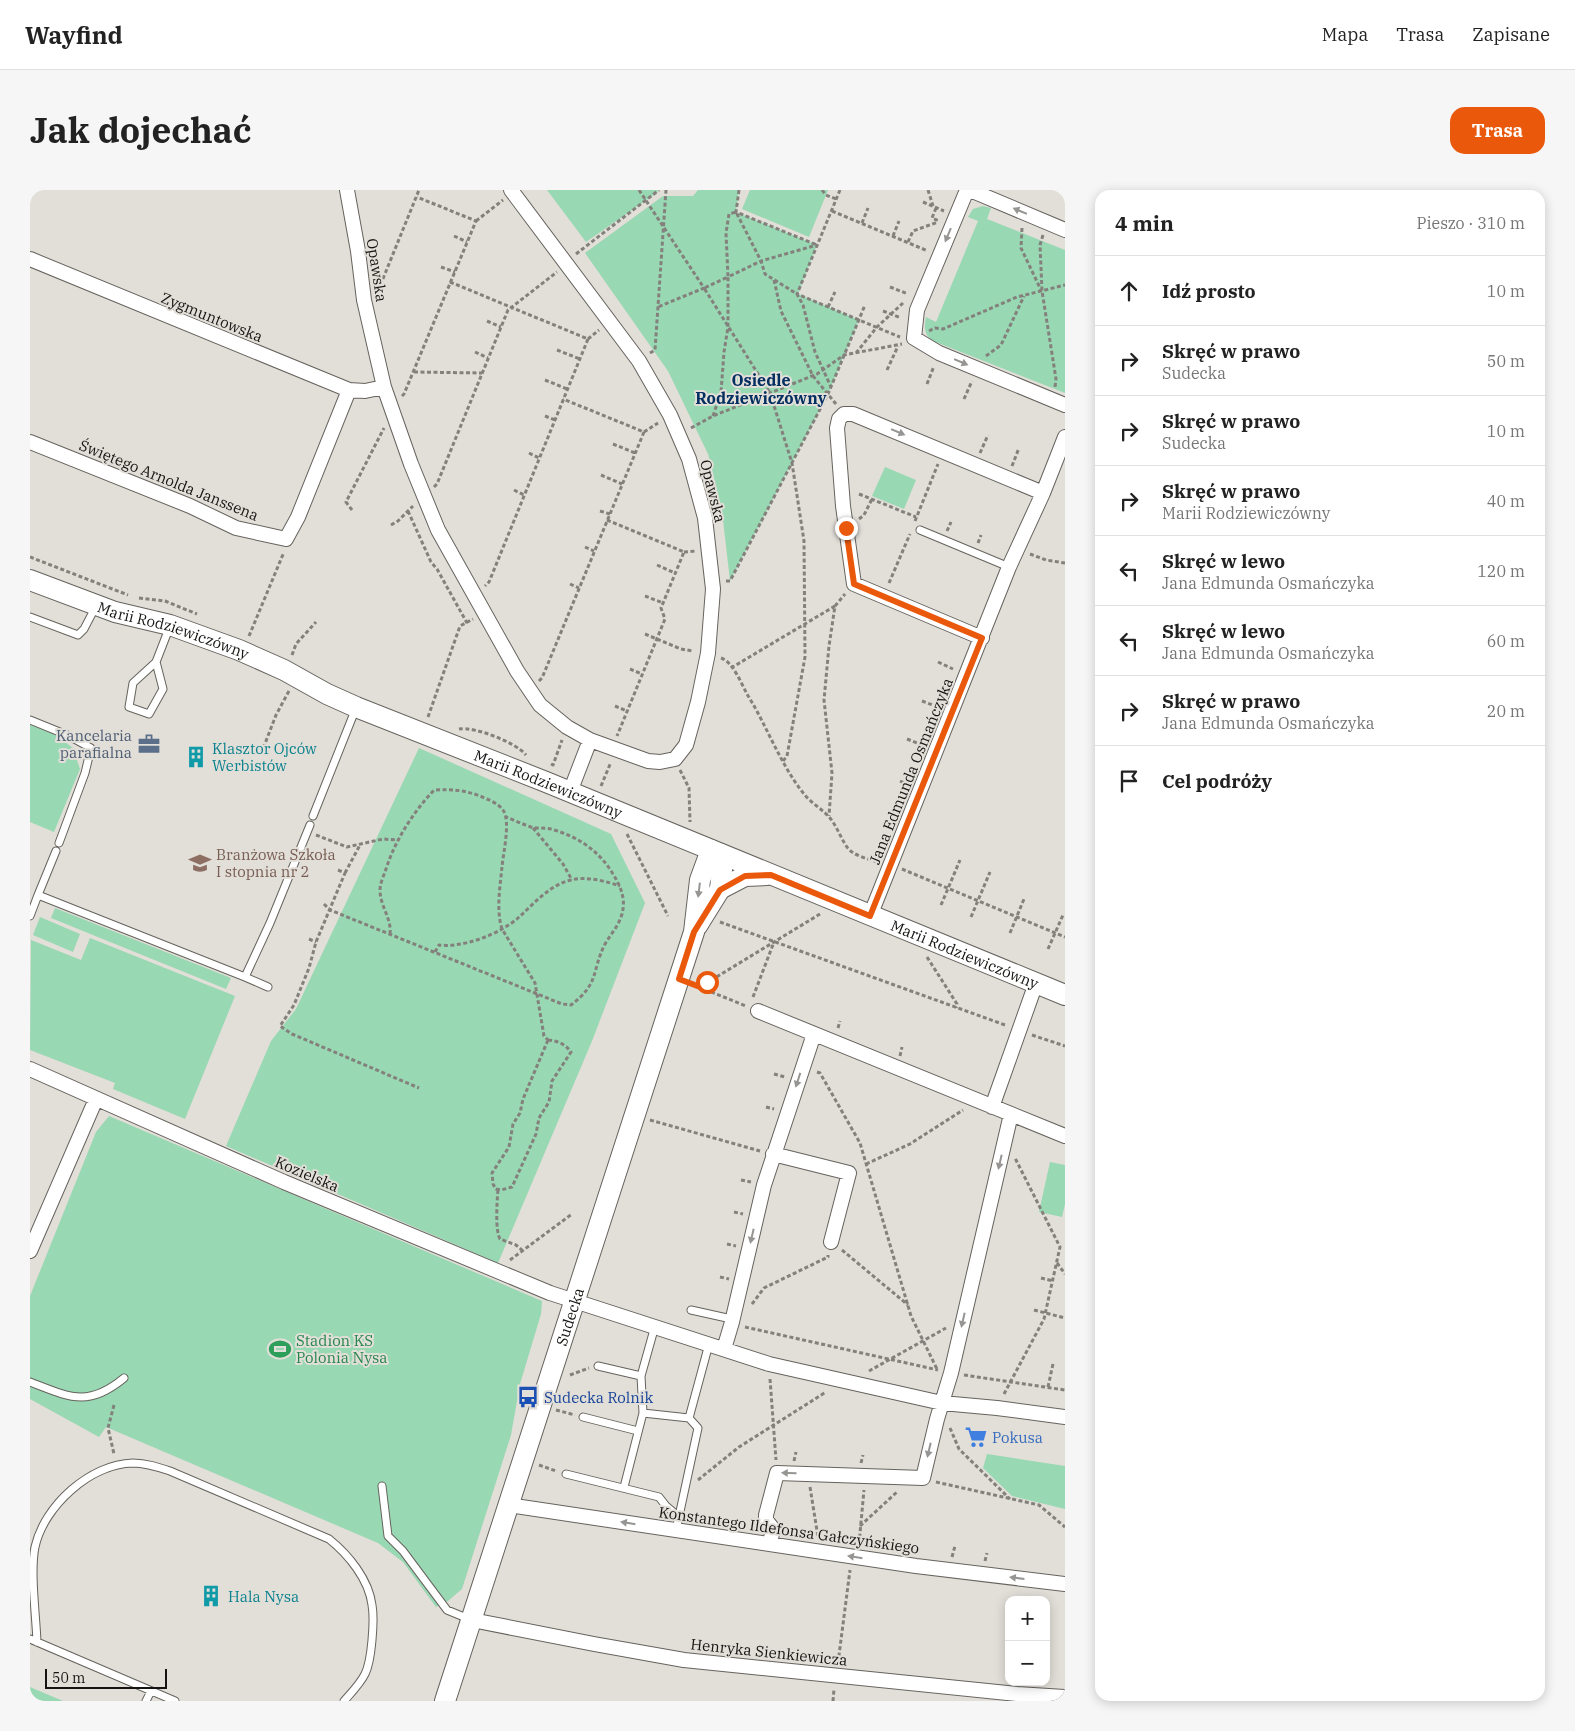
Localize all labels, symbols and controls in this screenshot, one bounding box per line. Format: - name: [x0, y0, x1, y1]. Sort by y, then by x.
- text: Wayfind: [25, 19, 123, 51]
- text: Mapa: [1322, 23, 1368, 46]
- text: Trasa: [1396, 23, 1444, 46]
- text: Zapisane: [1472, 23, 1550, 46]
- text: Jak dojechać: [30, 107, 251, 153]
- button: Trasa: [1450, 107, 1545, 154]
- one-way arrow: [1013, 207, 1027, 215]
- text: 4 min: [1115, 209, 1174, 237]
- text: Pieszo · 310 m: [1417, 213, 1525, 233]
- one-way arrow: [944, 228, 952, 242]
- street label: Opawska: [363, 237, 391, 303]
- icon: ahead: [1115, 277, 1143, 305]
- text: Idź prosto: [1162, 279, 1256, 303]
- text: 10 m: [1487, 281, 1525, 301]
- street label: Zygmuntowska: [158, 288, 266, 346]
- text: Skręć w prawo: [1162, 339, 1300, 363]
- icon: right: [1115, 347, 1143, 375]
- text: 50 m: [1487, 351, 1525, 371]
- one-way arrow: [954, 358, 968, 366]
- text: Sudecka: [1162, 363, 1226, 383]
- district label: Osiedle Rodziewiczówny: [695, 370, 828, 408]
- text: Skręć w prawo: [1162, 409, 1300, 433]
- icon: right: [1115, 417, 1143, 445]
- text: 10 m: [1487, 421, 1525, 441]
- one-way arrow: [891, 429, 905, 437]
- text: Sudecka: [1162, 433, 1226, 453]
- street label: Świętego Arnolda Janssena: [77, 435, 261, 525]
- street label: Opawska: [696, 458, 730, 524]
- text: Skręć w prawo: [1162, 479, 1300, 503]
- icon: right: [1115, 487, 1143, 515]
- text: 40 m: [1487, 491, 1525, 511]
- text: Marii Rodziewiczówny: [1162, 503, 1330, 523]
- route end: [835, 517, 858, 540]
- text: Skręć w lewo: [1162, 549, 1285, 573]
- icon: left: [1115, 557, 1143, 585]
- text: 120 m: [1477, 561, 1525, 581]
- text: Jana Edmunda Osmańczyka: [1162, 573, 1375, 593]
- street label: Marii Rodziewiczówny: [95, 597, 252, 663]
- text: Skręć w lewo: [1162, 619, 1285, 643]
- icon: left: [1115, 627, 1143, 655]
- text: 60 m: [1487, 631, 1525, 651]
- text: Jana Edmunda Osmańczyka: [1162, 643, 1375, 663]
- street label: Jana Edmunda Osmańczyka: [865, 675, 957, 867]
- text: Skręć w prawo: [1162, 689, 1300, 713]
- icon: right: [1115, 697, 1143, 725]
- text: 20 m: [1487, 701, 1525, 721]
- text: Jana Edmunda Osmańczyka: [1162, 713, 1375, 733]
- place label: Kancelaria parafialna: [56, 726, 132, 762]
- office icon: Kancelaria parafialna: [136, 731, 162, 757]
- place label: Klasztor Ojców Werbistów: [212, 739, 317, 775]
- building icon: Klasztor Ojców Werbistów: [183, 744, 209, 770]
- street label: Marii Rodziewiczówny: [472, 745, 625, 822]
- icon: arrive: [1115, 767, 1143, 795]
- text: Cel podróży: [1162, 769, 1272, 793]
- place label: Branżowa Szkoła I stopnia nr 2: [216, 845, 336, 881]
- school or university icon: Branżowa Szkoła I stopnia nr 2: [187, 850, 213, 876]
- one-way arrow: [695, 882, 703, 898]
- street label: Marii Rodziewiczówny: [888, 915, 1042, 993]
- route start: [696, 971, 719, 994]
- one-way arrow: [793, 1073, 801, 1088]
- street label: Kozielska: [272, 1152, 342, 1196]
- one-way arrow: [996, 1154, 1004, 1169]
- one-way arrow: [748, 1229, 756, 1244]
- street label: Sudecka: [551, 1285, 588, 1348]
- one-way arrow: [959, 1313, 967, 1328]
- place label: Stadion KS Polonia Nysa: [296, 1331, 388, 1367]
- sports icon: Stadion KS Polonia Nysa: [267, 1336, 293, 1362]
- bus stop icon: Sudecka Rolnik: [515, 1384, 541, 1410]
- place label: Sudecka Rolnik: [544, 1388, 654, 1407]
- supermarket icon: Pokusa: [963, 1424, 989, 1450]
- place label: Pokusa: [992, 1428, 1043, 1447]
- one-way arrow: [925, 1443, 933, 1458]
- one-way arrow: [780, 1469, 796, 1477]
- street label: Konstantego Ildefonsa Gałczyńskiego: [657, 1502, 921, 1558]
- one-way arrow: [620, 1519, 636, 1527]
- one-way arrow: [847, 1553, 863, 1561]
- one-way arrow: [1008, 1574, 1024, 1582]
- building icon: Hala Nysa: [198, 1583, 224, 1609]
- place label: Hala Nysa: [228, 1587, 299, 1606]
- map controls: [1005, 1596, 1050, 1686]
- button: +: [1005, 1596, 1050, 1641]
- street label: Henryka Sienkiewicza: [690, 1634, 848, 1670]
- button: −: [1005, 1641, 1050, 1686]
- scale bar: [45, 1666, 168, 1689]
- text: 50 m: [52, 1669, 85, 1687]

